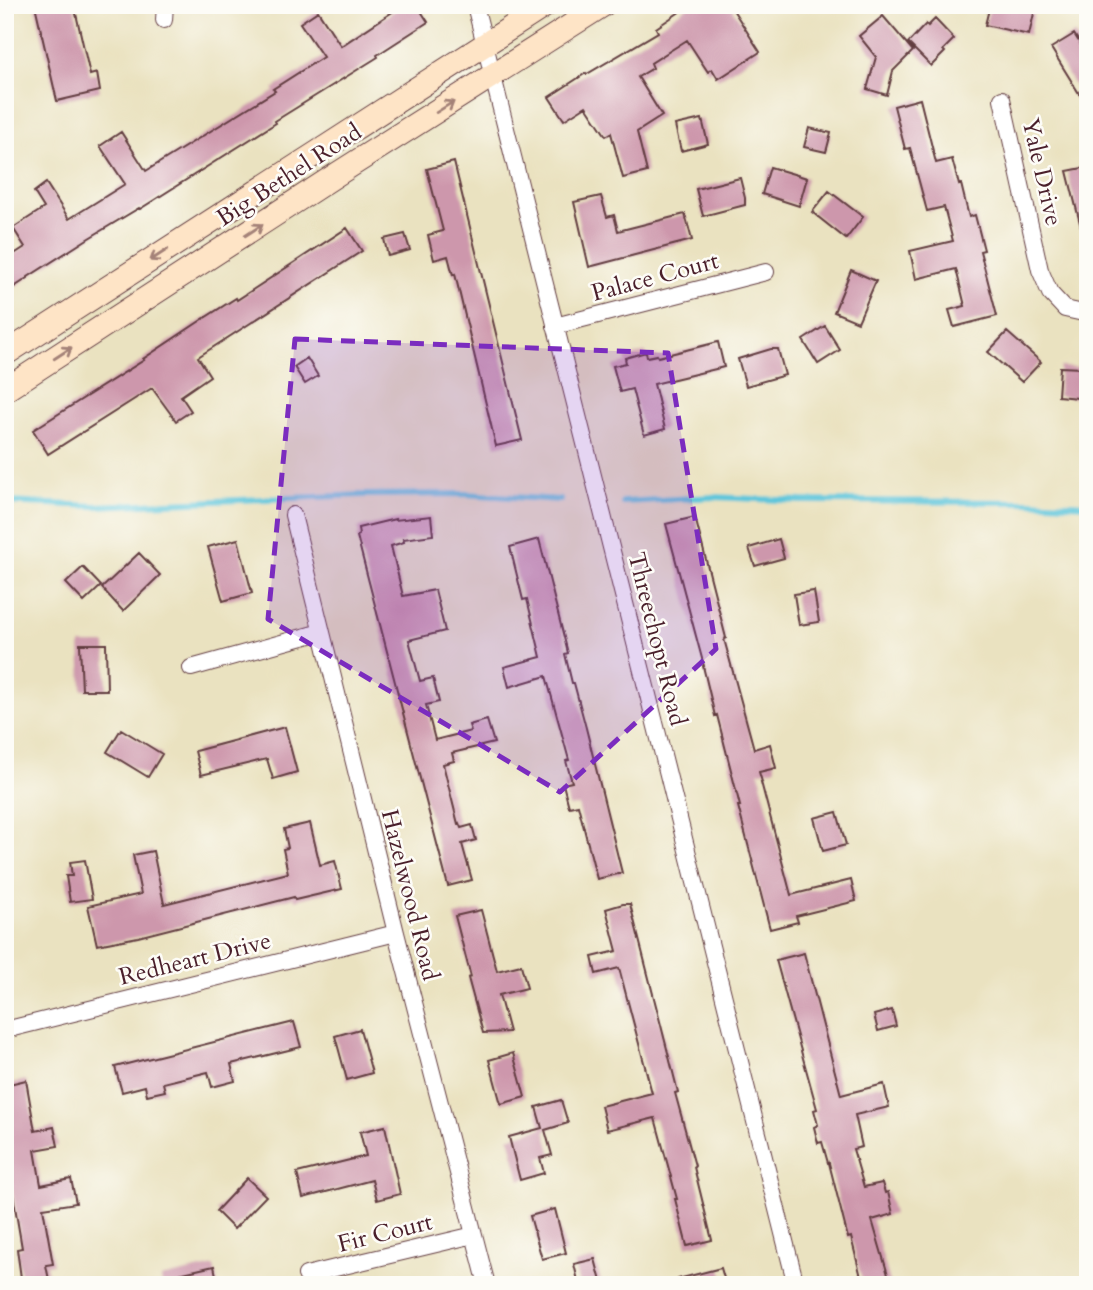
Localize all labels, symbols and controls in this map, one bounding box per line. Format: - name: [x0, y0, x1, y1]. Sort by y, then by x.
- one-way arrow: [435, 99, 454, 114]
- street label: Yale Drive: [1014, 115, 1070, 229]
- street label: Big Bethel Road: [210, 116, 368, 234]
- one-way arrow: [243, 222, 263, 236]
- street label: Palace Court: [588, 244, 723, 310]
- one-way arrow: [150, 248, 170, 262]
- one-way arrow: [52, 346, 72, 360]
- street label: Threechopt Road: [619, 549, 695, 730]
- street label: Hazelwood Road: [373, 806, 447, 984]
- street label: Redheart Drive: [116, 924, 274, 994]
- street label: Fir Court: [334, 1205, 436, 1261]

